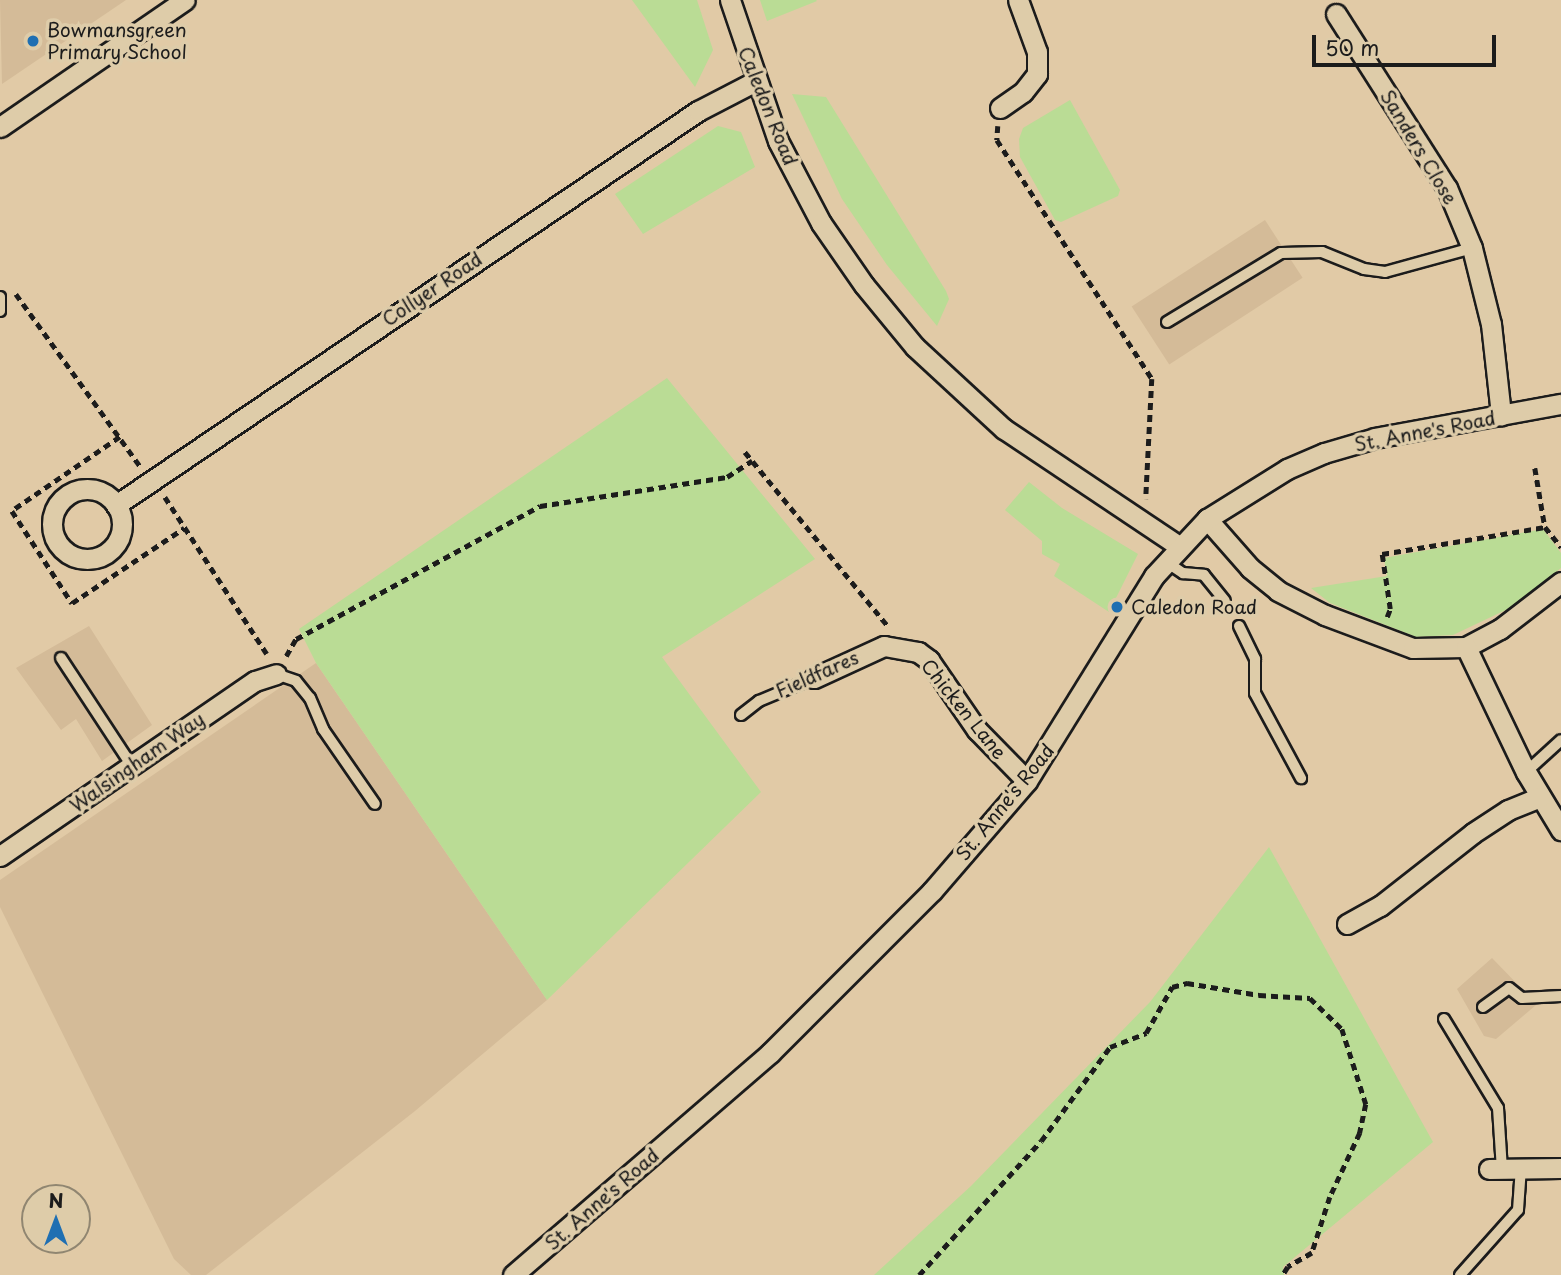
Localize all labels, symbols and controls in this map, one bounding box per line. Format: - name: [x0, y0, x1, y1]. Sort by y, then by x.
- place label: Bowmansgreen Primary School: [47, 19, 187, 63]
- scale bar: [1316, 21, 1500, 65]
- text: 50 m: [1325, 31, 1379, 63]
- marker: Bowmansgreen Primary School: [25, 33, 41, 49]
- street label: Caledon Road: [734, 43, 802, 169]
- street label: Sanders Close: [1376, 86, 1462, 208]
- street label: Collyer Road: [377, 247, 487, 331]
- street label: St. Anne's Road: [1353, 406, 1497, 456]
- place label: Caledon Road: [1131, 596, 1257, 618]
- marker: Caledon Road: [1109, 599, 1125, 615]
- street label: Fieldfares: [772, 646, 862, 702]
- street label: Chicken Lane: [916, 654, 1012, 764]
- street label: Walsingham Way: [65, 707, 209, 817]
- street label: St. Anne's Road: [951, 739, 1059, 865]
- street label: St. Anne's Road: [541, 1144, 663, 1254]
- north arrow: [21, 1184, 91, 1254]
- text: N: [48, 1186, 64, 1214]

